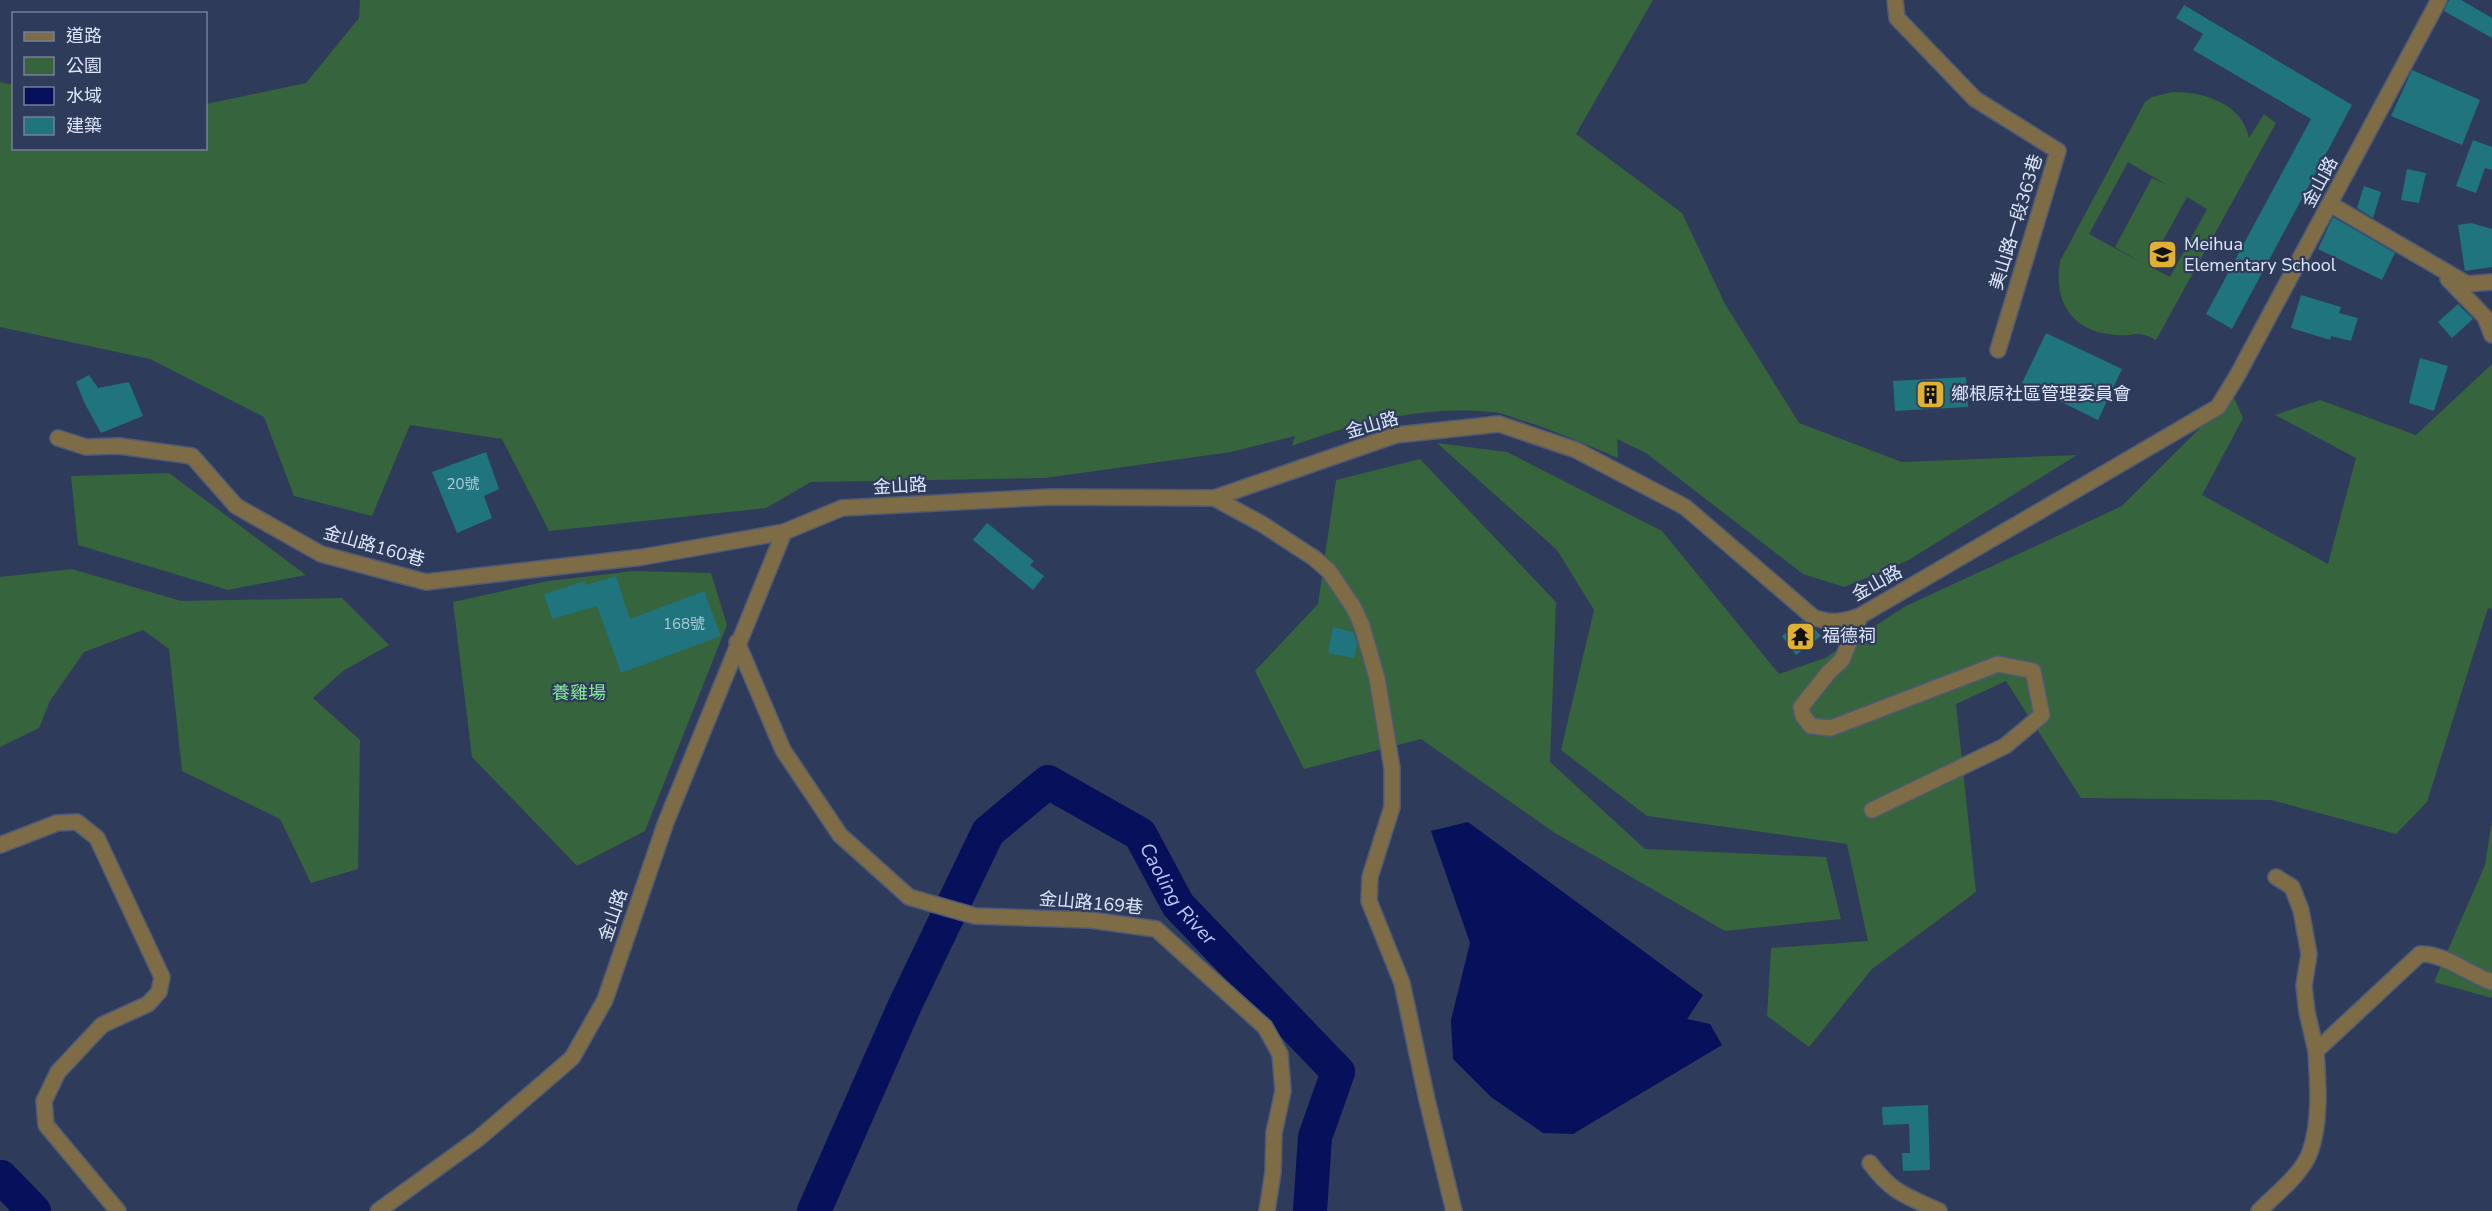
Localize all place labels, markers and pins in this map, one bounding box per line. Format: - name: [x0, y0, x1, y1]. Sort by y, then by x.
- place label: Meihua Elementary School: [2184, 232, 2337, 277]
- school or university icon: Meihua Elementary School: [2147, 238, 2179, 270]
- building icon: 鄉根原社區管理委員會: [1914, 378, 1946, 410]
- place label: 鄉根原社區管理委員會: [1951, 382, 2131, 406]
- temple icon: 福德祠: [1785, 620, 1817, 652]
- place label: 福德祠: [1822, 624, 1876, 648]

